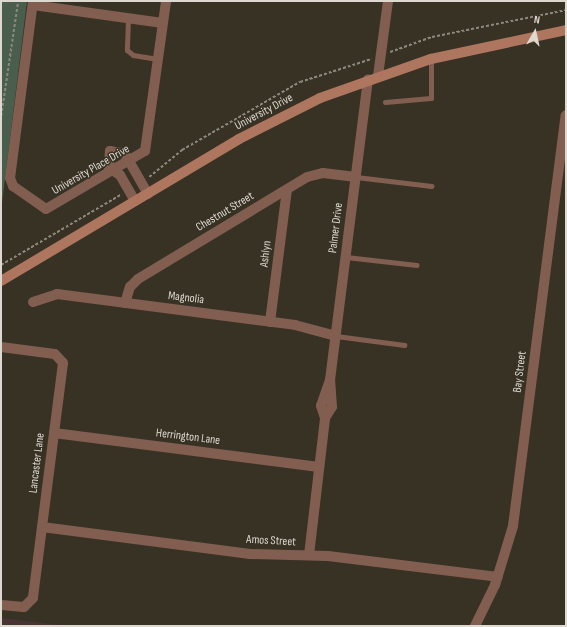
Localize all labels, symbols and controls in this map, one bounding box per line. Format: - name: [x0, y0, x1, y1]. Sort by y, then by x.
- north arrow: [515, 12, 555, 52]
- text: N: [533, 13, 541, 27]
- street label: University Drive: [233, 91, 295, 133]
- street label: University Place Drive: [50, 142, 132, 198]
- street label: Chestnut Street: [194, 189, 256, 235]
- street label: Palmer Drive: [326, 202, 346, 254]
- street label: Ashlyn: [257, 240, 275, 268]
- street label: Magnolia: [167, 289, 205, 307]
- street label: Bay Street: [510, 350, 530, 394]
- street label: Herrington Lane: [155, 426, 221, 448]
- street label: Lancaster Lane: [26, 432, 48, 494]
- street label: Amos Street: [246, 533, 296, 549]

